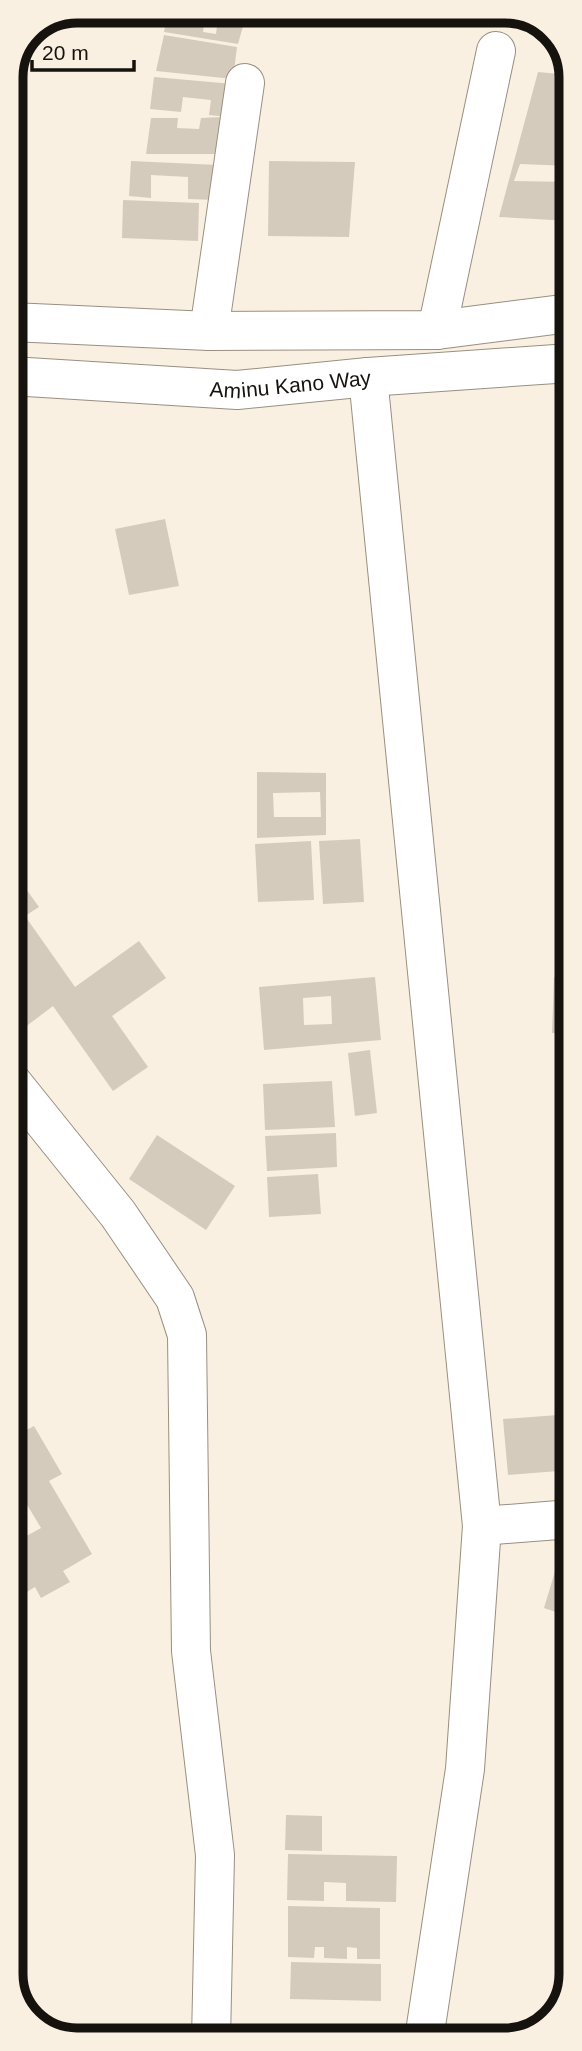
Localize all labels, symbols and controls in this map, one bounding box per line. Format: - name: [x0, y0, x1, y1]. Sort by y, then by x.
- scale bar: [32, 28, 133, 72]
- text: 20 m: [42, 41, 89, 64]
- street label: Aminu Kano Way: [209, 365, 372, 402]

